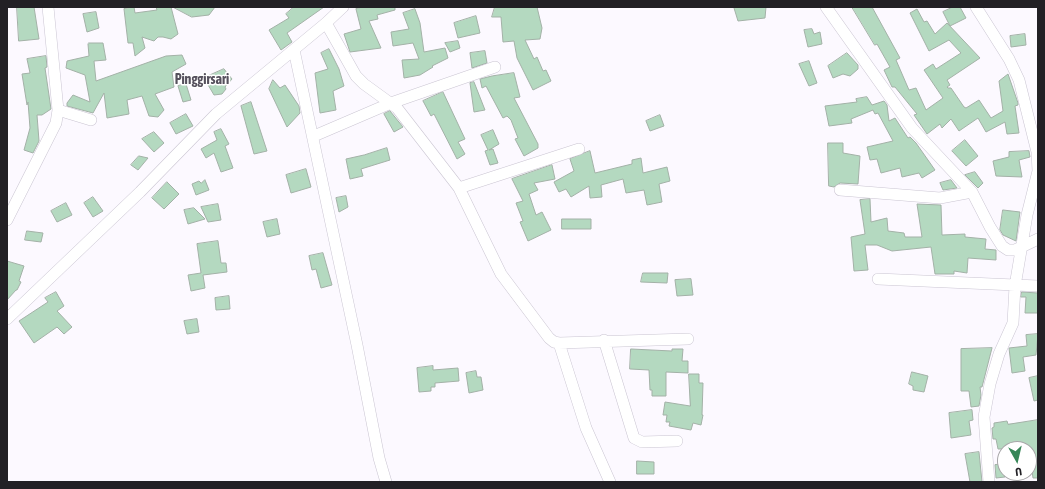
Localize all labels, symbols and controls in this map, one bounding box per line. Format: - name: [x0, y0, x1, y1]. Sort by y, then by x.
- district label: Pinggirsari: [175, 72, 229, 88]
- north arrow: [997, 441, 1037, 481]
- text: U: [1014, 465, 1023, 478]

